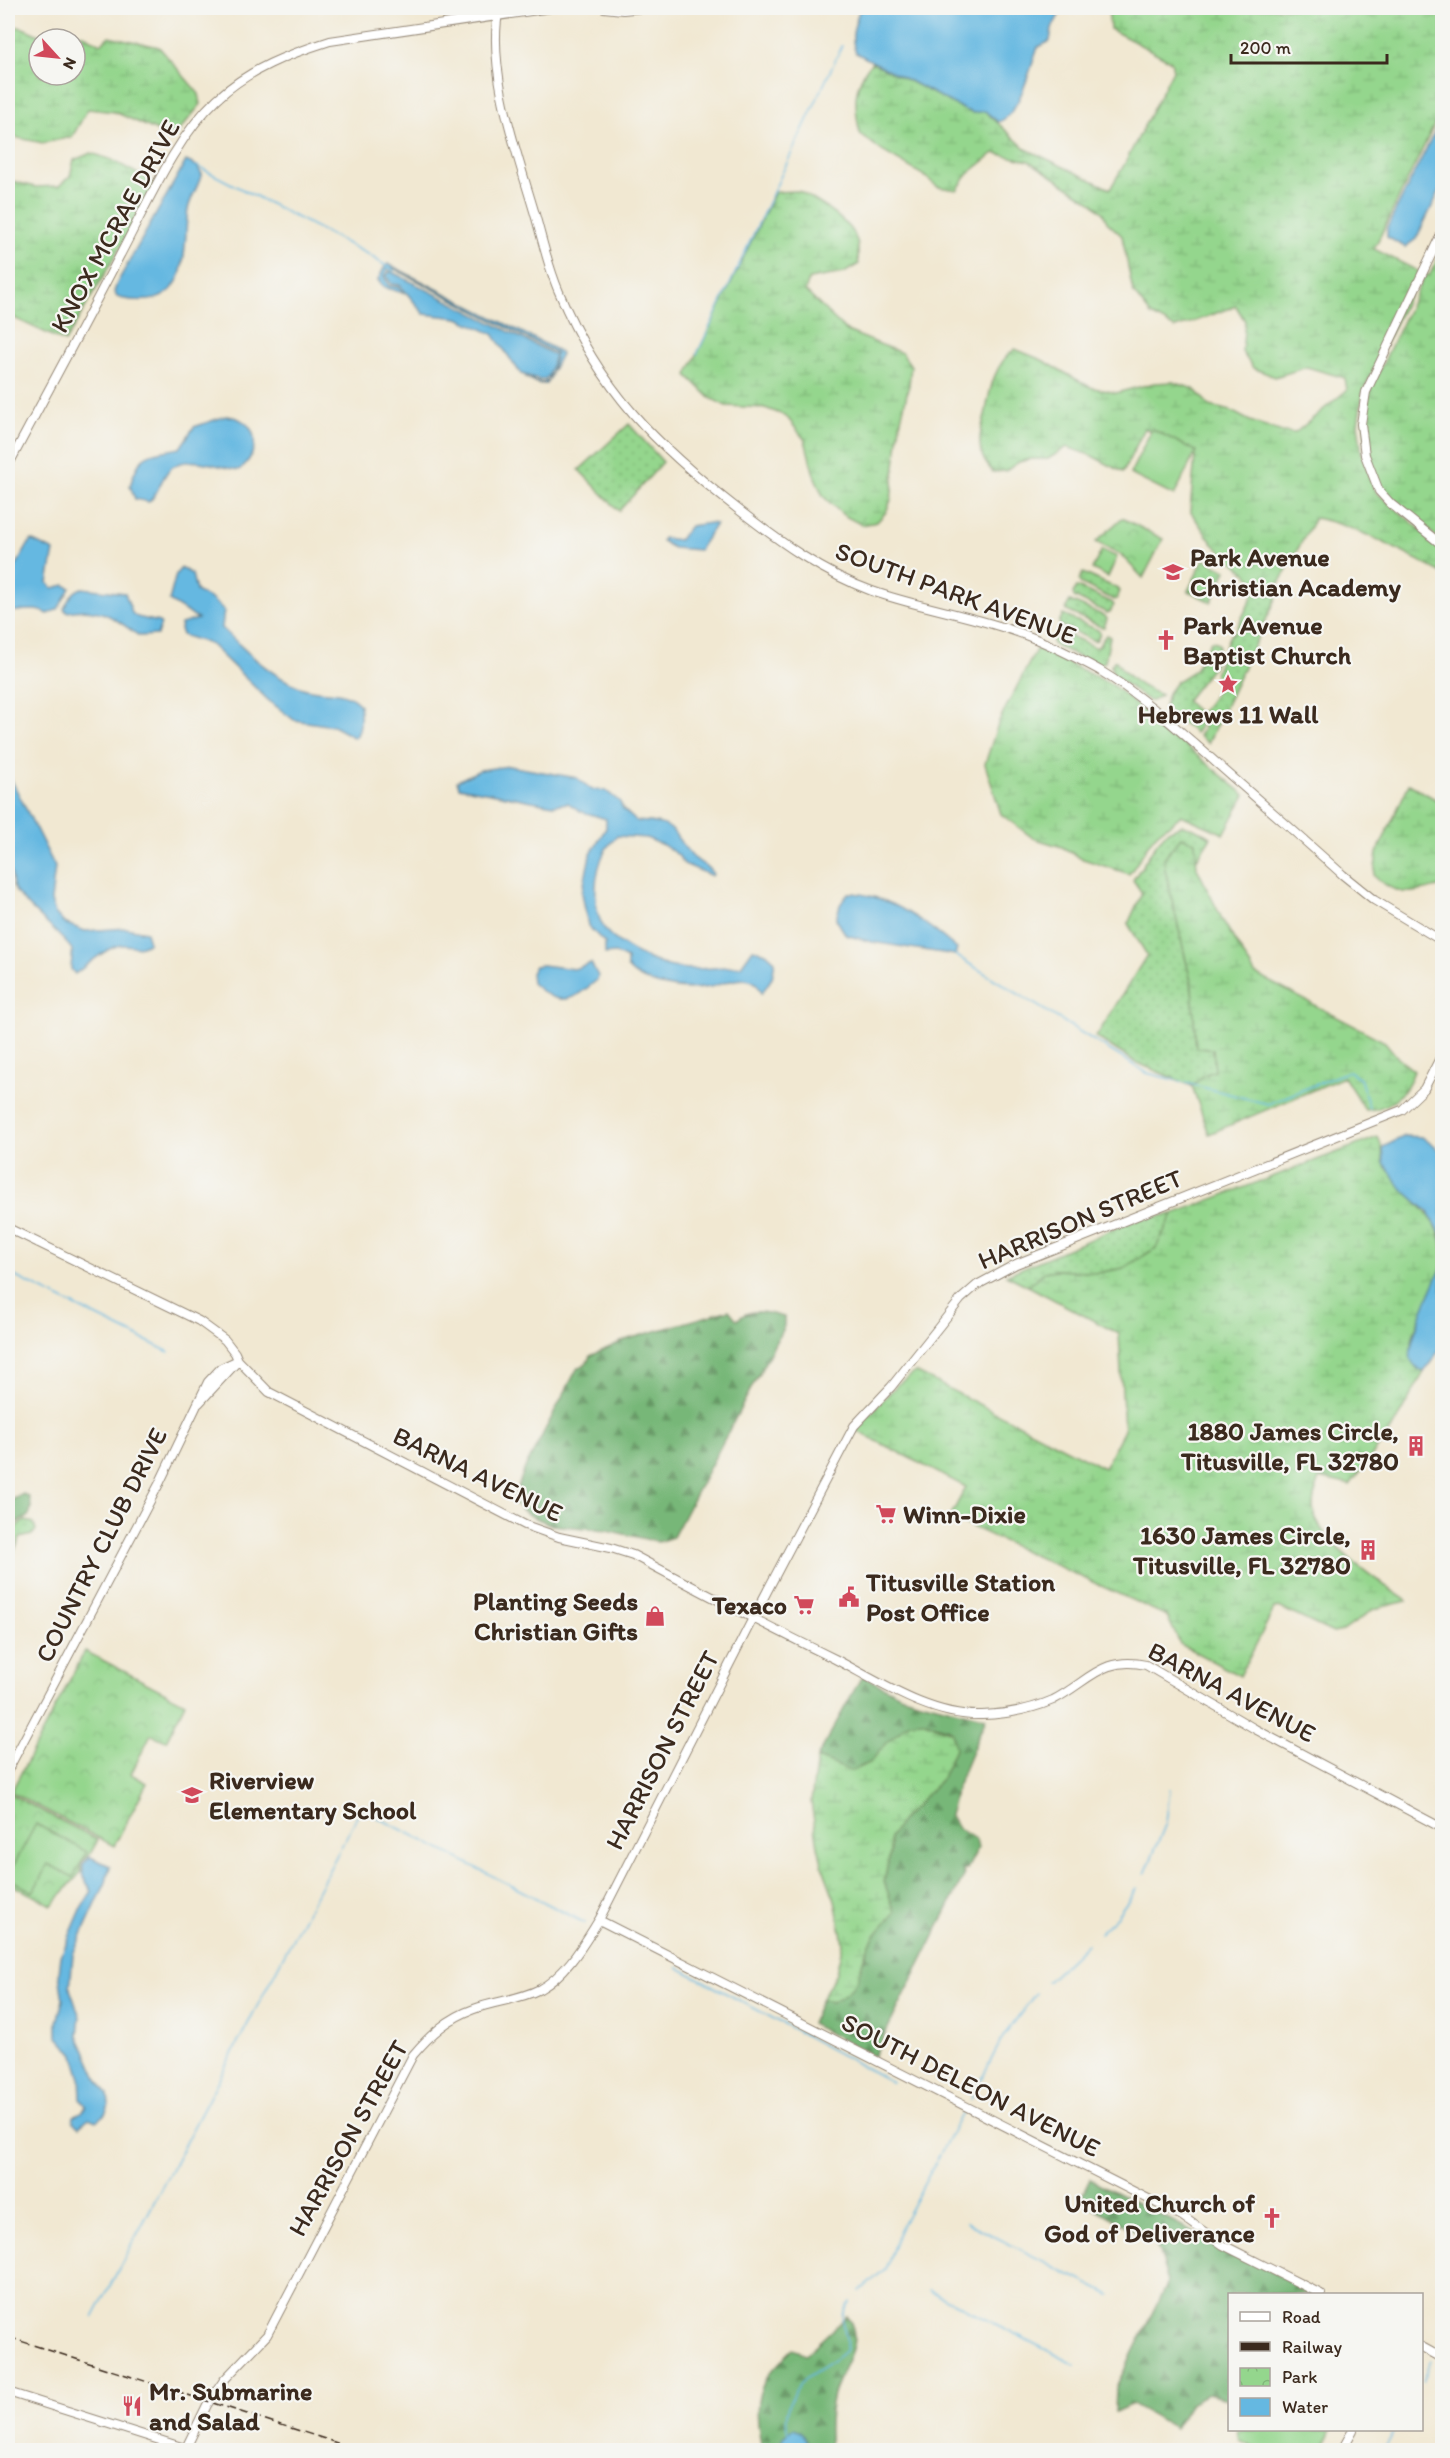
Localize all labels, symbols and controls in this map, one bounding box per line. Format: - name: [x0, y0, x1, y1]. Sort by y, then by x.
- north arrow: [27, 27, 87, 87]
- scale bar: [1231, 27, 1387, 65]
- text: 200 m: [1240, 37, 1291, 59]
- text: N: [59, 54, 81, 73]
- street label: KNOX MCRAE DRIVE: [43, 114, 187, 338]
- street label: SOUTH PARK AVENUE: [831, 535, 1081, 651]
- place label: Park Avenue Christian Academy: [1190, 541, 1402, 603]
- school or university icon: Park Avenue Christian Academy: [1161, 560, 1185, 584]
- place label: Park Avenue Baptist Church: [1183, 609, 1352, 671]
- church icon: Park Avenue Baptist Church: [1154, 628, 1178, 652]
- place icon: Hebrews 11 Wall: [1216, 672, 1240, 696]
- place label: Hebrews 11 Wall: [1138, 698, 1319, 730]
- street label: HARRISON STREET: [973, 1161, 1187, 1277]
- place label: 1880 James Circle, Titusville, FL 32780: [1180, 1415, 1399, 1477]
- street label: BARNA AVENUE: [388, 1419, 568, 1529]
- street label: COUNTRY CLUB DRIVE: [28, 1422, 174, 1668]
- building icon: 1880 James Circle, Titusville, FL 32780: [1404, 1434, 1428, 1458]
- place label: Winn-Dixie: [903, 1498, 1026, 1530]
- supermarket icon: Winn-Dixie: [874, 1502, 898, 1526]
- place label: 1630 James Circle, Titusville, FL 32780: [1132, 1519, 1351, 1581]
- building icon: 1630 James Circle, Titusville, FL 32780: [1356, 1538, 1380, 1562]
- place label: Titusville Station Post Office: [865, 1566, 1055, 1628]
- place label: Planting Seeds Christian Gifts: [473, 1585, 638, 1647]
- public building icon: Titusville Station Post Office: [837, 1585, 861, 1609]
- place label: Texaco: [711, 1589, 787, 1621]
- supermarket icon: Texaco: [792, 1593, 816, 1617]
- shop icon: Planting Seeds Christian Gifts: [643, 1604, 667, 1628]
- street label: BARNA AVENUE: [1143, 1634, 1321, 1750]
- street label: HARRISON STREET: [598, 1645, 726, 1855]
- place label: Riverview Elementary School: [209, 1764, 417, 1826]
- school or university icon: Riverview Elementary School: [180, 1783, 204, 1807]
- street label: SOUTH DELEON AVENUE: [836, 2006, 1106, 2164]
- street label: HARRISON STREET: [281, 2034, 415, 2242]
- place label: United Church of God of Deliverance: [1044, 2187, 1255, 2249]
- church icon: United Church of God of Deliverance: [1260, 2206, 1284, 2230]
- legend: [1228, 2293, 1423, 2431]
- text: Road: [1282, 2306, 1321, 2328]
- text: Railway: [1282, 2336, 1343, 2358]
- text: Park: [1282, 2366, 1317, 2388]
- place label: Mr. Submarine and Salad: [149, 2375, 312, 2437]
- restaurant icon: Mr. Submarine and Salad: [120, 2394, 144, 2418]
- text: Water: [1282, 2396, 1328, 2418]

